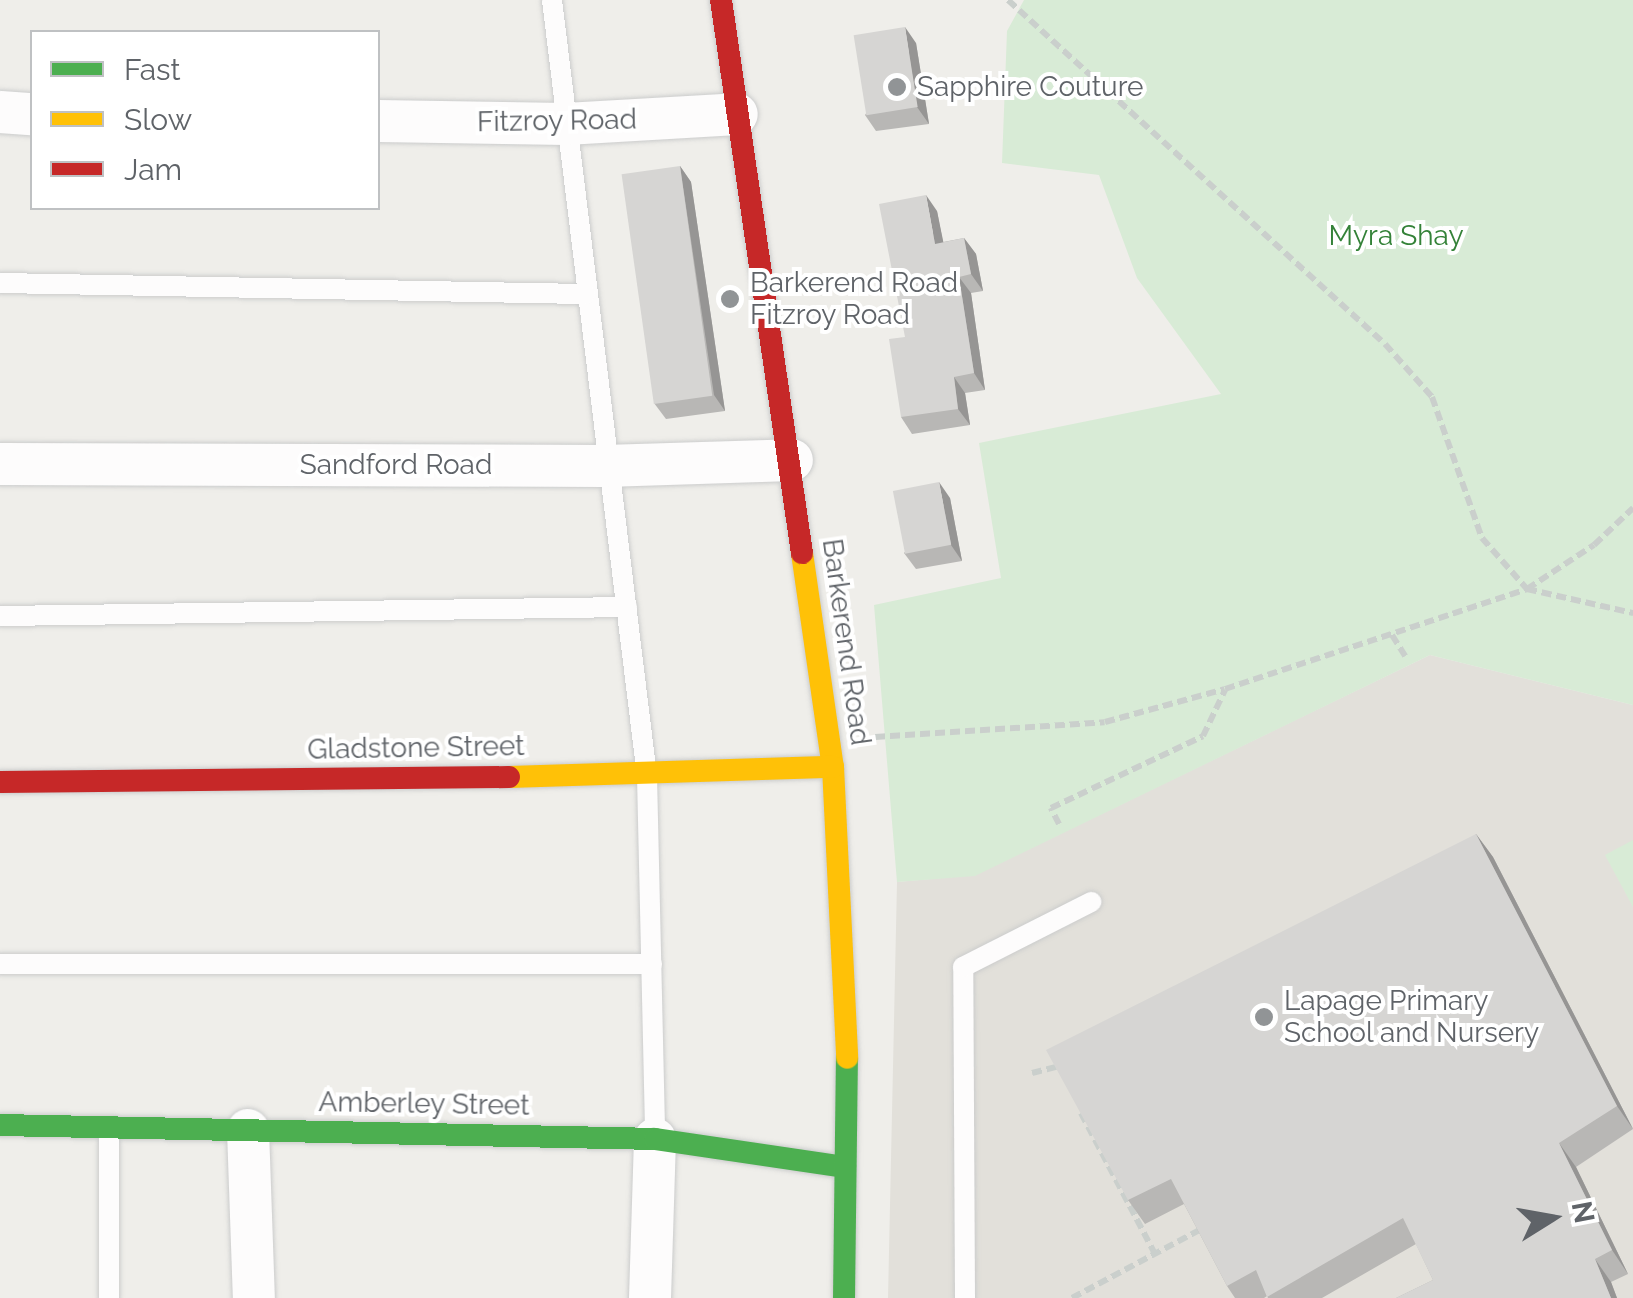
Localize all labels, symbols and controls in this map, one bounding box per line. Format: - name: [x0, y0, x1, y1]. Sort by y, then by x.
- legend: [30, 30, 380, 210]
- text: Fast: [124, 52, 181, 87]
- place label: Sapphire Couture: [917, 70, 1144, 104]
- marker: Sapphire Couture: [886, 76, 908, 98]
- text: Slow: [124, 102, 192, 137]
- street label: Fitzroy Road: [476, 103, 638, 139]
- text: Jam: [124, 152, 182, 187]
- park label: Myra Shay: [1328, 219, 1464, 253]
- place label: Barkerend Road Fitzroy Road: [750, 266, 958, 332]
- marker: Barkerend Road Fitzroy Road: [719, 288, 741, 310]
- street label: Sandford Road: [300, 448, 492, 482]
- street label: Barkerend Road: [815, 537, 877, 747]
- street label: Gladstone Street: [307, 729, 525, 767]
- place label: Lapage Primary School and Nursery: [1284, 984, 1540, 1050]
- marker: Lapage Primary School and Nursery: [1253, 1006, 1275, 1028]
- street label: Amberley Street: [318, 1085, 530, 1123]
- north arrow: [1503, 1168, 1603, 1268]
- text: N: [1565, 1199, 1601, 1226]

